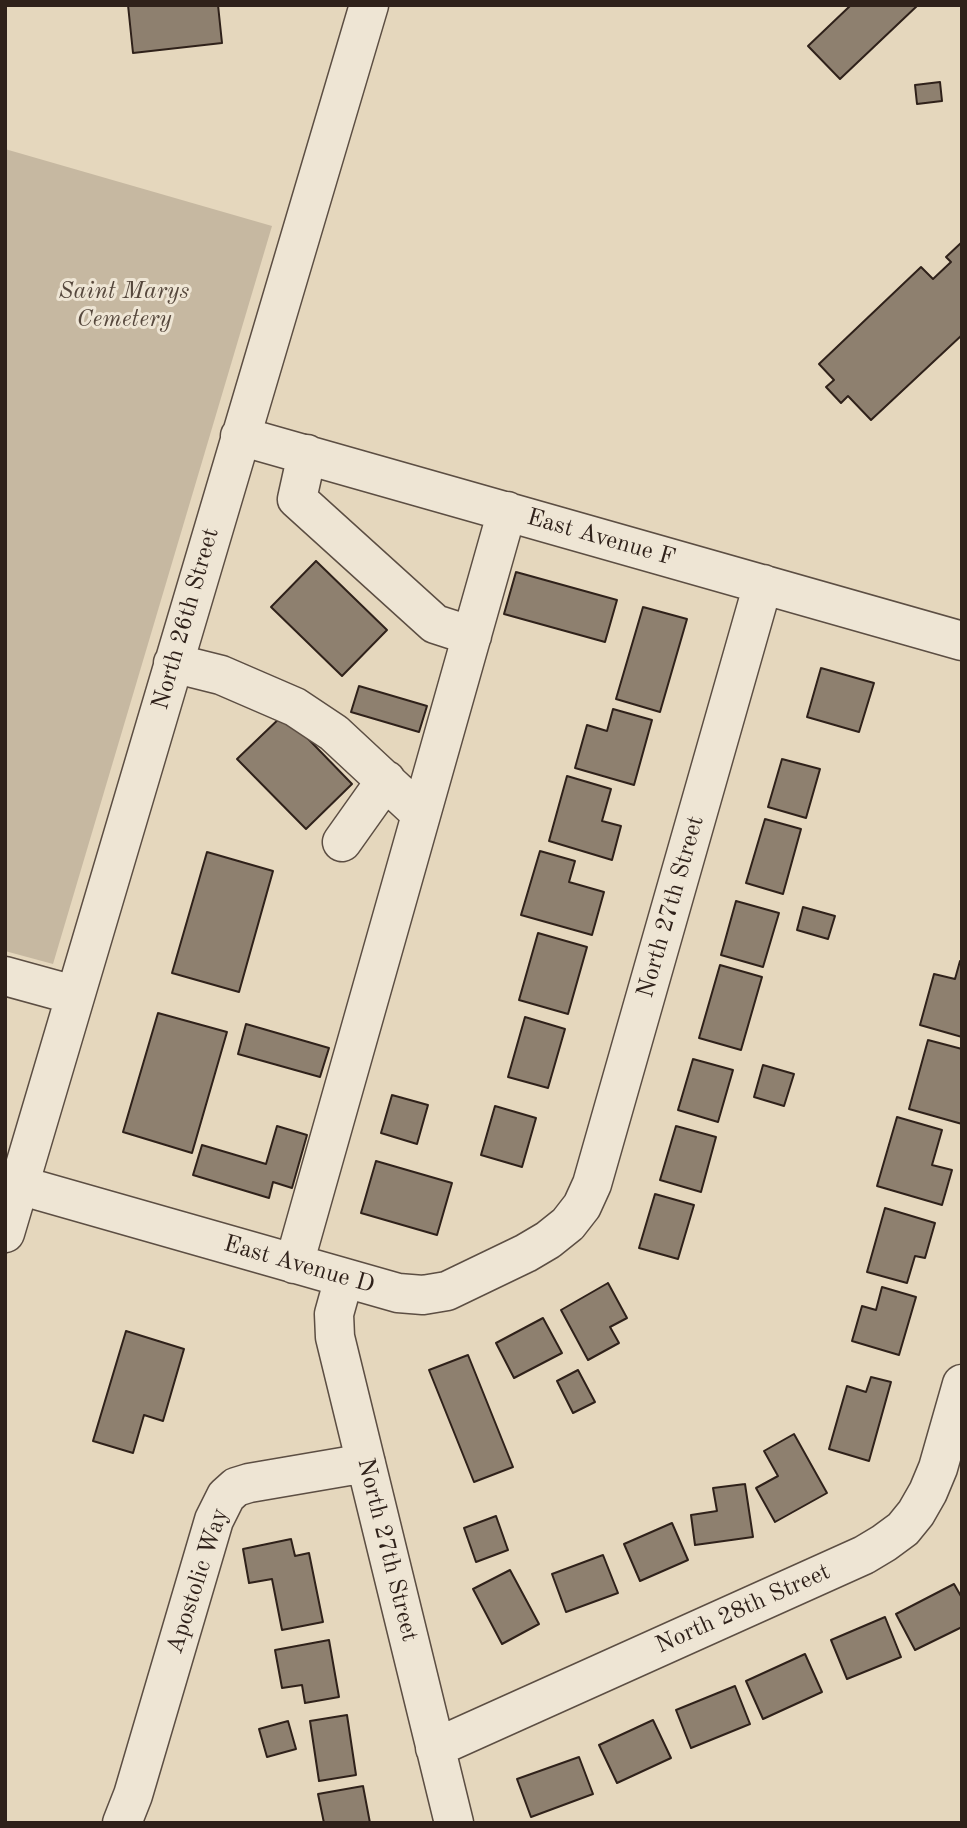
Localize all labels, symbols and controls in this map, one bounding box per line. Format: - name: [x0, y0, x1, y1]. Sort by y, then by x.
- park label: Saint Marys Cemetery: [59, 278, 189, 334]
- street label: East Avenue F: [523, 503, 679, 573]
- street label: North 26th Street: [146, 525, 226, 713]
- street label: North 27th Street: [631, 813, 711, 1001]
- street label: East Avenue D: [220, 1230, 378, 1300]
- street label: North 27th Street: [350, 1455, 424, 1645]
- street label: Apostolic Way: [161, 1505, 235, 1657]
- street label: North 28th Street: [651, 1558, 835, 1660]

